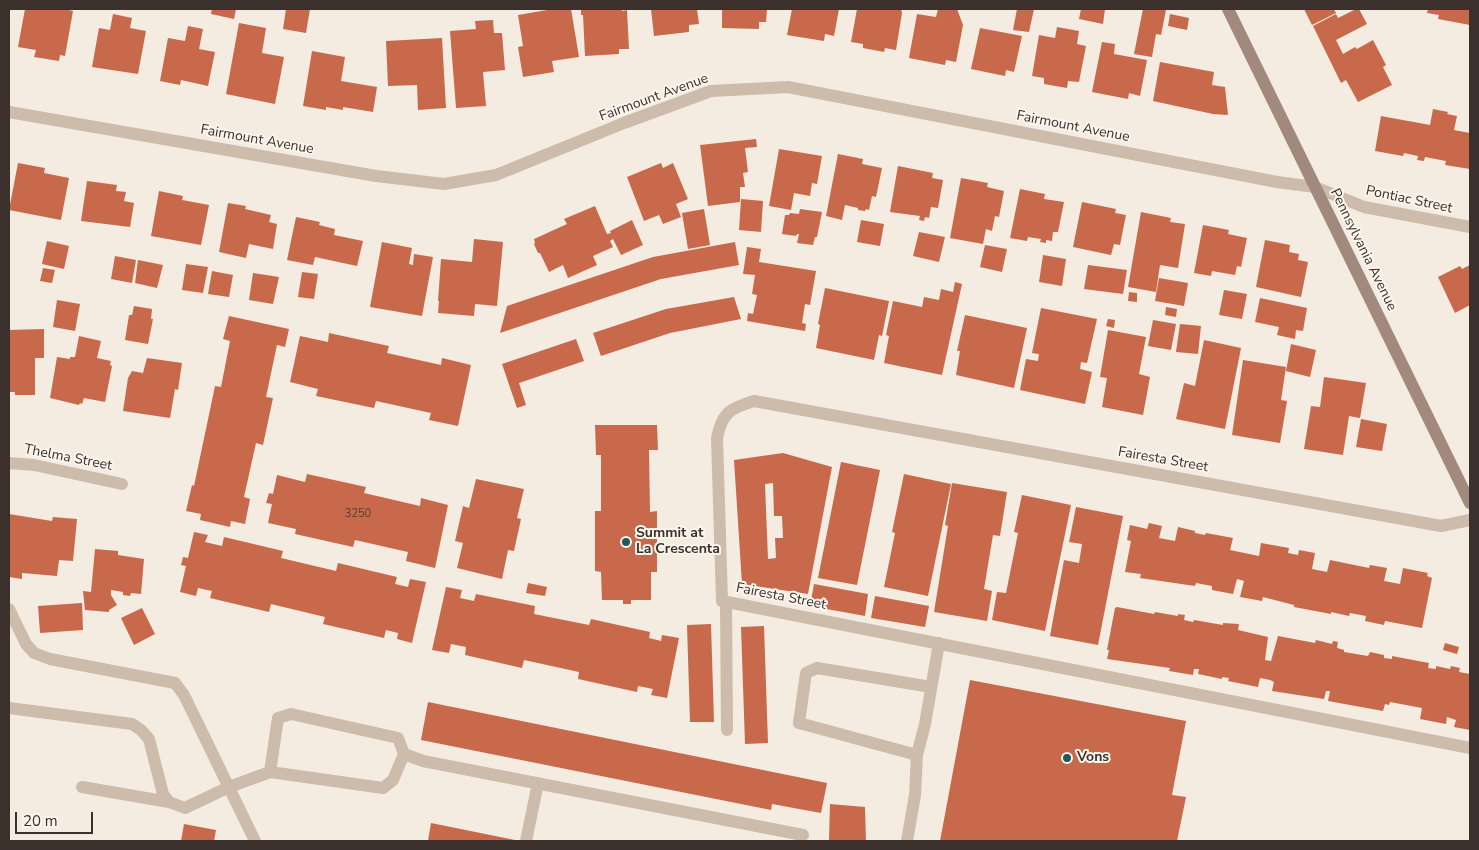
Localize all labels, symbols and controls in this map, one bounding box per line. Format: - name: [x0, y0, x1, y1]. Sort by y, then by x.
- street label: Fairmount Avenue: [597, 70, 711, 126]
- street label: Fairmount Avenue: [1015, 108, 1131, 146]
- street label: Fairmount Avenue: [199, 122, 315, 158]
- street label: Pontiac Street: [1364, 183, 1454, 217]
- street label: Pennsylvania Avenue: [1326, 186, 1400, 314]
- street label: Thelma Street: [23, 441, 113, 475]
- street label: Fairesta Street: [1117, 444, 1209, 476]
- house number: 3250: [345, 507, 371, 521]
- place label: Summit at La Crescenta: [636, 526, 720, 558]
- marker: Summit at La Crescenta: [620, 536, 632, 548]
- street label: Fairesta Street: [735, 580, 827, 614]
- place label: Vons: [1077, 750, 1109, 766]
- marker: Vons: [1061, 752, 1073, 764]
- scale bar: [18, 802, 95, 834]
- text: 20 m: [23, 811, 58, 831]

